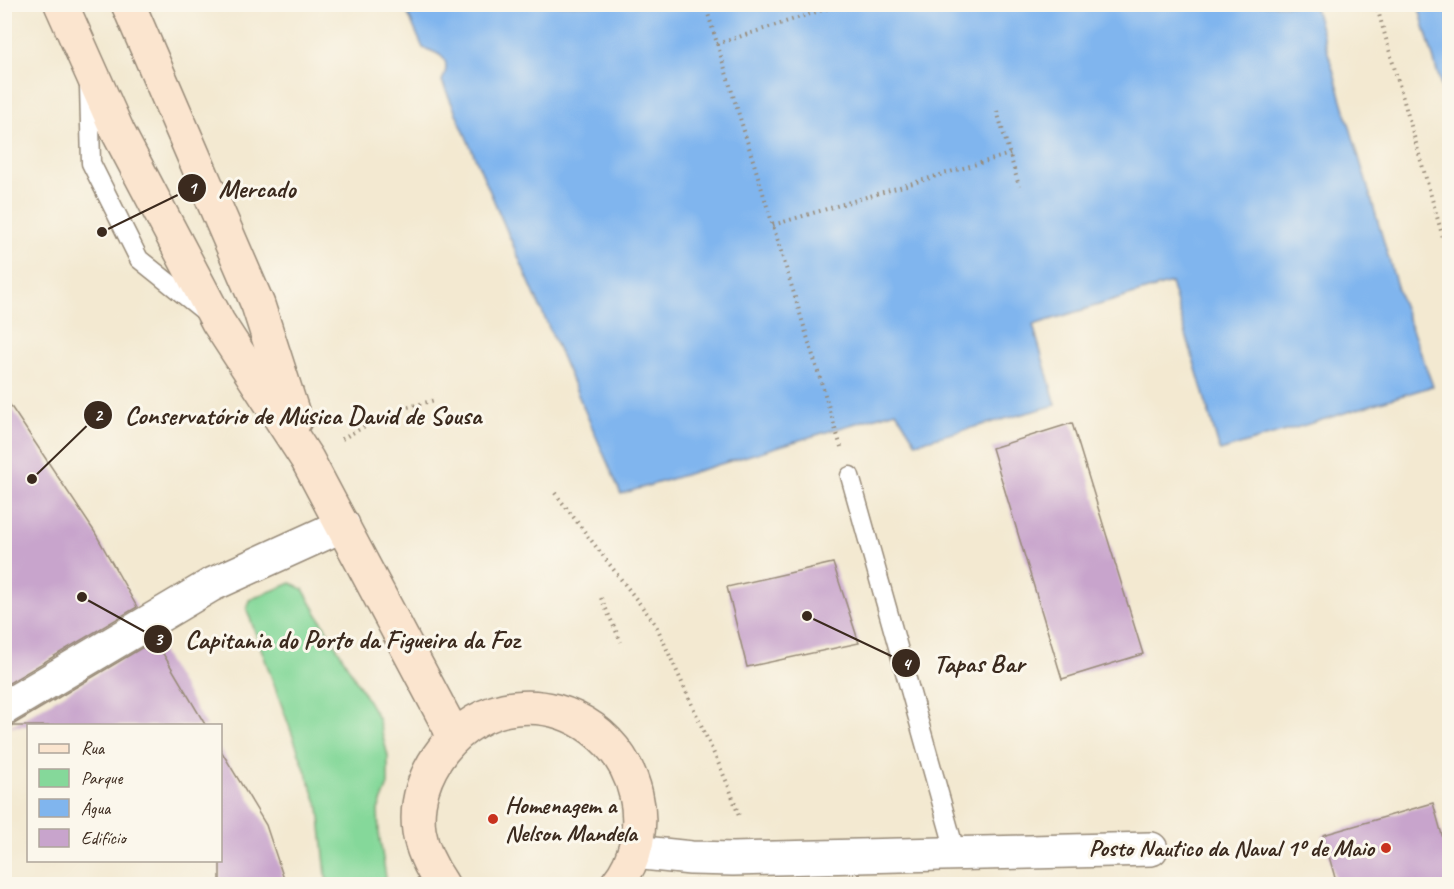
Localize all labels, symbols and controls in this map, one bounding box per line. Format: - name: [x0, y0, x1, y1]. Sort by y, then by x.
- callout: Mercado: [177, 166, 308, 210]
- text: Mercado: [219, 172, 297, 205]
- text: 1: [188, 177, 198, 199]
- callout: Conservatório de Música David de Sousa: [83, 393, 493, 437]
- text: Conservatório de Música David de Sousa: [125, 399, 484, 432]
- text: 2: [94, 404, 104, 426]
- callout: Capitania do Porto da Figueira da Foz: [143, 617, 532, 661]
- text: Capitania do Porto da Figueira da Foz: [185, 623, 522, 656]
- text: 3: [154, 628, 164, 650]
- callout: Tapas Bar: [891, 641, 1037, 685]
- text: Tapas Bar: [934, 647, 1027, 680]
- text: 4: [902, 653, 912, 675]
- legend: [27, 724, 222, 862]
- text: Rua: [81, 737, 106, 759]
- text: Parque: [81, 767, 123, 789]
- place label: Homenagem a Nelson Mandela: [505, 790, 639, 848]
- text: Água: [81, 797, 112, 819]
- marker: Homenagem a Nelson Mandela: [486, 812, 500, 826]
- text: Edifício: [81, 827, 127, 849]
- place label: Posto Nautico da Naval 1º de Maio: [1089, 833, 1376, 863]
- marker: Posto Nautico da Naval 1º de Maio: [1379, 841, 1393, 855]

